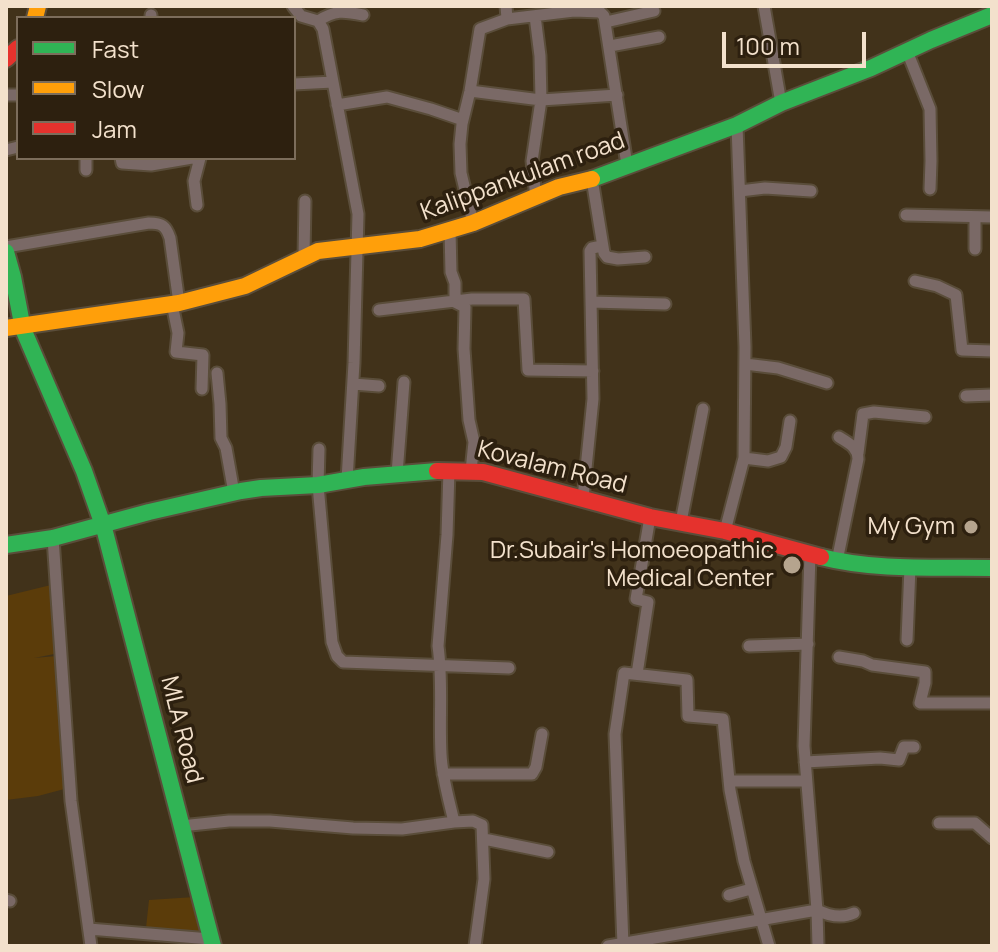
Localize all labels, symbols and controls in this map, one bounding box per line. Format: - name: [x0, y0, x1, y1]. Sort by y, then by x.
- legend: [16, 16, 296, 160]
- scale bar: [726, 16, 870, 66]
- text: 100 m: [736, 29, 800, 62]
- text: Fast: [92, 32, 139, 65]
- text: Slow: [92, 72, 145, 105]
- text: Jam: [92, 112, 137, 145]
- street label: Kalippankulam road: [417, 127, 629, 227]
- street label: Kovalam Road: [474, 436, 630, 500]
- place label: My Gym: [867, 513, 955, 541]
- marker: My Gym: [962, 518, 980, 536]
- place label: Dr.Subair's Homoeopathic Medical Center: [490, 537, 774, 593]
- marker: Dr.Subair's Homoeopathic Medical Center: [781, 554, 803, 576]
- street label: MLA Road: [154, 673, 208, 787]

